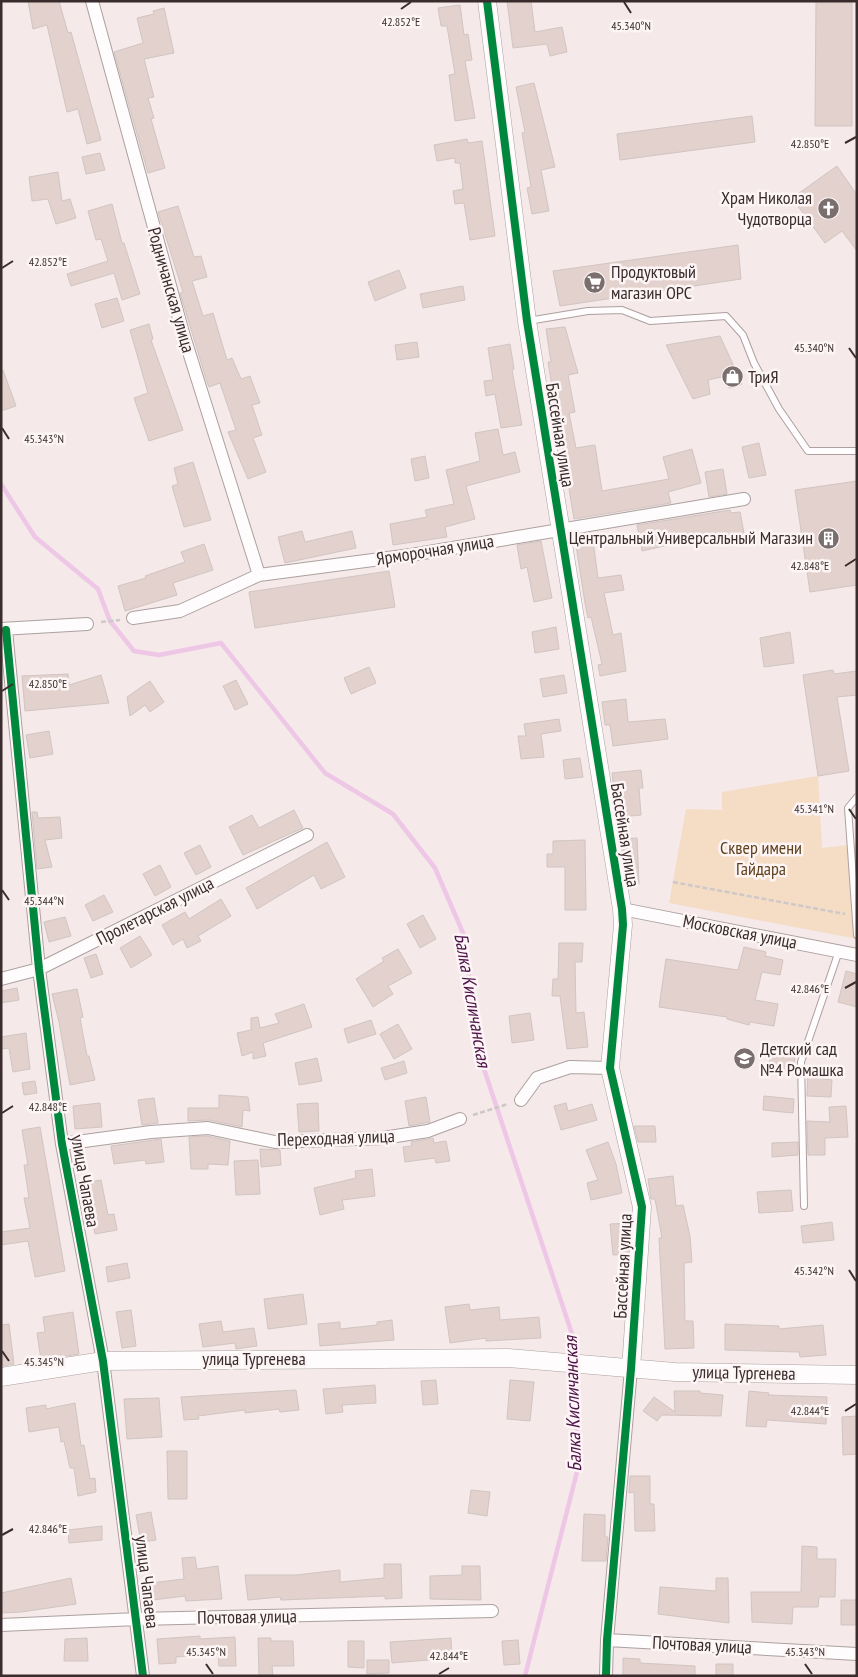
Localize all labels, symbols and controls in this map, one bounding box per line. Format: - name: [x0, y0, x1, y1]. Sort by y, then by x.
- text: 42.852°E: [382, 14, 420, 29]
- text: 45.340°N: [611, 18, 651, 33]
- text: 42.850°E: [791, 136, 829, 151]
- place label: Храм Николая Чудотворца: [721, 186, 812, 230]
- church icon: Храм Николая Чудотворца: [816, 196, 840, 220]
- street label: Родничанская улица: [143, 225, 200, 355]
- text: 42.852°E: [29, 254, 67, 269]
- place label: Продуктовый магазин ОРС: [611, 260, 696, 304]
- supermarket icon: Продуктовый магазин ОРС: [583, 270, 607, 294]
- text: 45.340°N: [794, 340, 834, 355]
- shop icon: ТриЯ: [720, 365, 744, 389]
- place label: ТриЯ: [748, 365, 778, 388]
- street label: Бассейная улица: [541, 381, 580, 489]
- text: 45.343°N: [24, 431, 64, 446]
- place label: Центральный Универсальный Магазин: [569, 526, 813, 549]
- building icon: Центральный Универсальный Магазин: [817, 526, 841, 550]
- street label: Ярморочная улица: [375, 529, 495, 570]
- text: 42.848°E: [791, 558, 829, 573]
- text: 42.850°E: [29, 676, 67, 691]
- street label: Бассейная улица: [606, 781, 645, 889]
- text: 45.341°N: [794, 801, 834, 816]
- park label: Сквер имени Гайдара: [720, 836, 802, 880]
- street label: Пролетарская улица: [92, 871, 217, 950]
- text: 45.344°N: [24, 893, 64, 908]
- street label: Московская улица: [681, 909, 799, 954]
- water label: Балка Кисличанская: [449, 931, 497, 1070]
- text: 42.846°E: [791, 981, 829, 996]
- place label: Детский сад №4 Ромашка: [760, 1037, 844, 1081]
- school or university icon: Детский сад №4 Ромашка: [732, 1047, 756, 1071]
- text: 42.848°E: [29, 1099, 67, 1114]
- street label: Переходная улица: [277, 1124, 395, 1151]
- street label: улица Чапаева: [66, 1133, 105, 1229]
- street label: Бассейная улица: [608, 1213, 637, 1319]
- text: 45.342°N: [794, 1263, 834, 1278]
- water label: Балка Кисличанская: [558, 1334, 586, 1472]
- street label: улица Тургенева: [202, 1347, 306, 1370]
- text: 45.345°N: [24, 1354, 64, 1369]
- street label: улица Тургенева: [692, 1360, 796, 1385]
- text: 42.844°E: [791, 1403, 829, 1418]
- text: 42.846°E: [29, 1521, 67, 1536]
- street label: улица Чапаева: [130, 1534, 165, 1630]
- street label: Почтовая улица: [197, 1604, 297, 1629]
- street label: Почтовая улица: [652, 1630, 752, 1659]
- text: 45.345°N: [186, 1644, 226, 1659]
- text: 45.343°N: [785, 1644, 825, 1659]
- text: 42.844°E: [430, 1648, 468, 1663]

